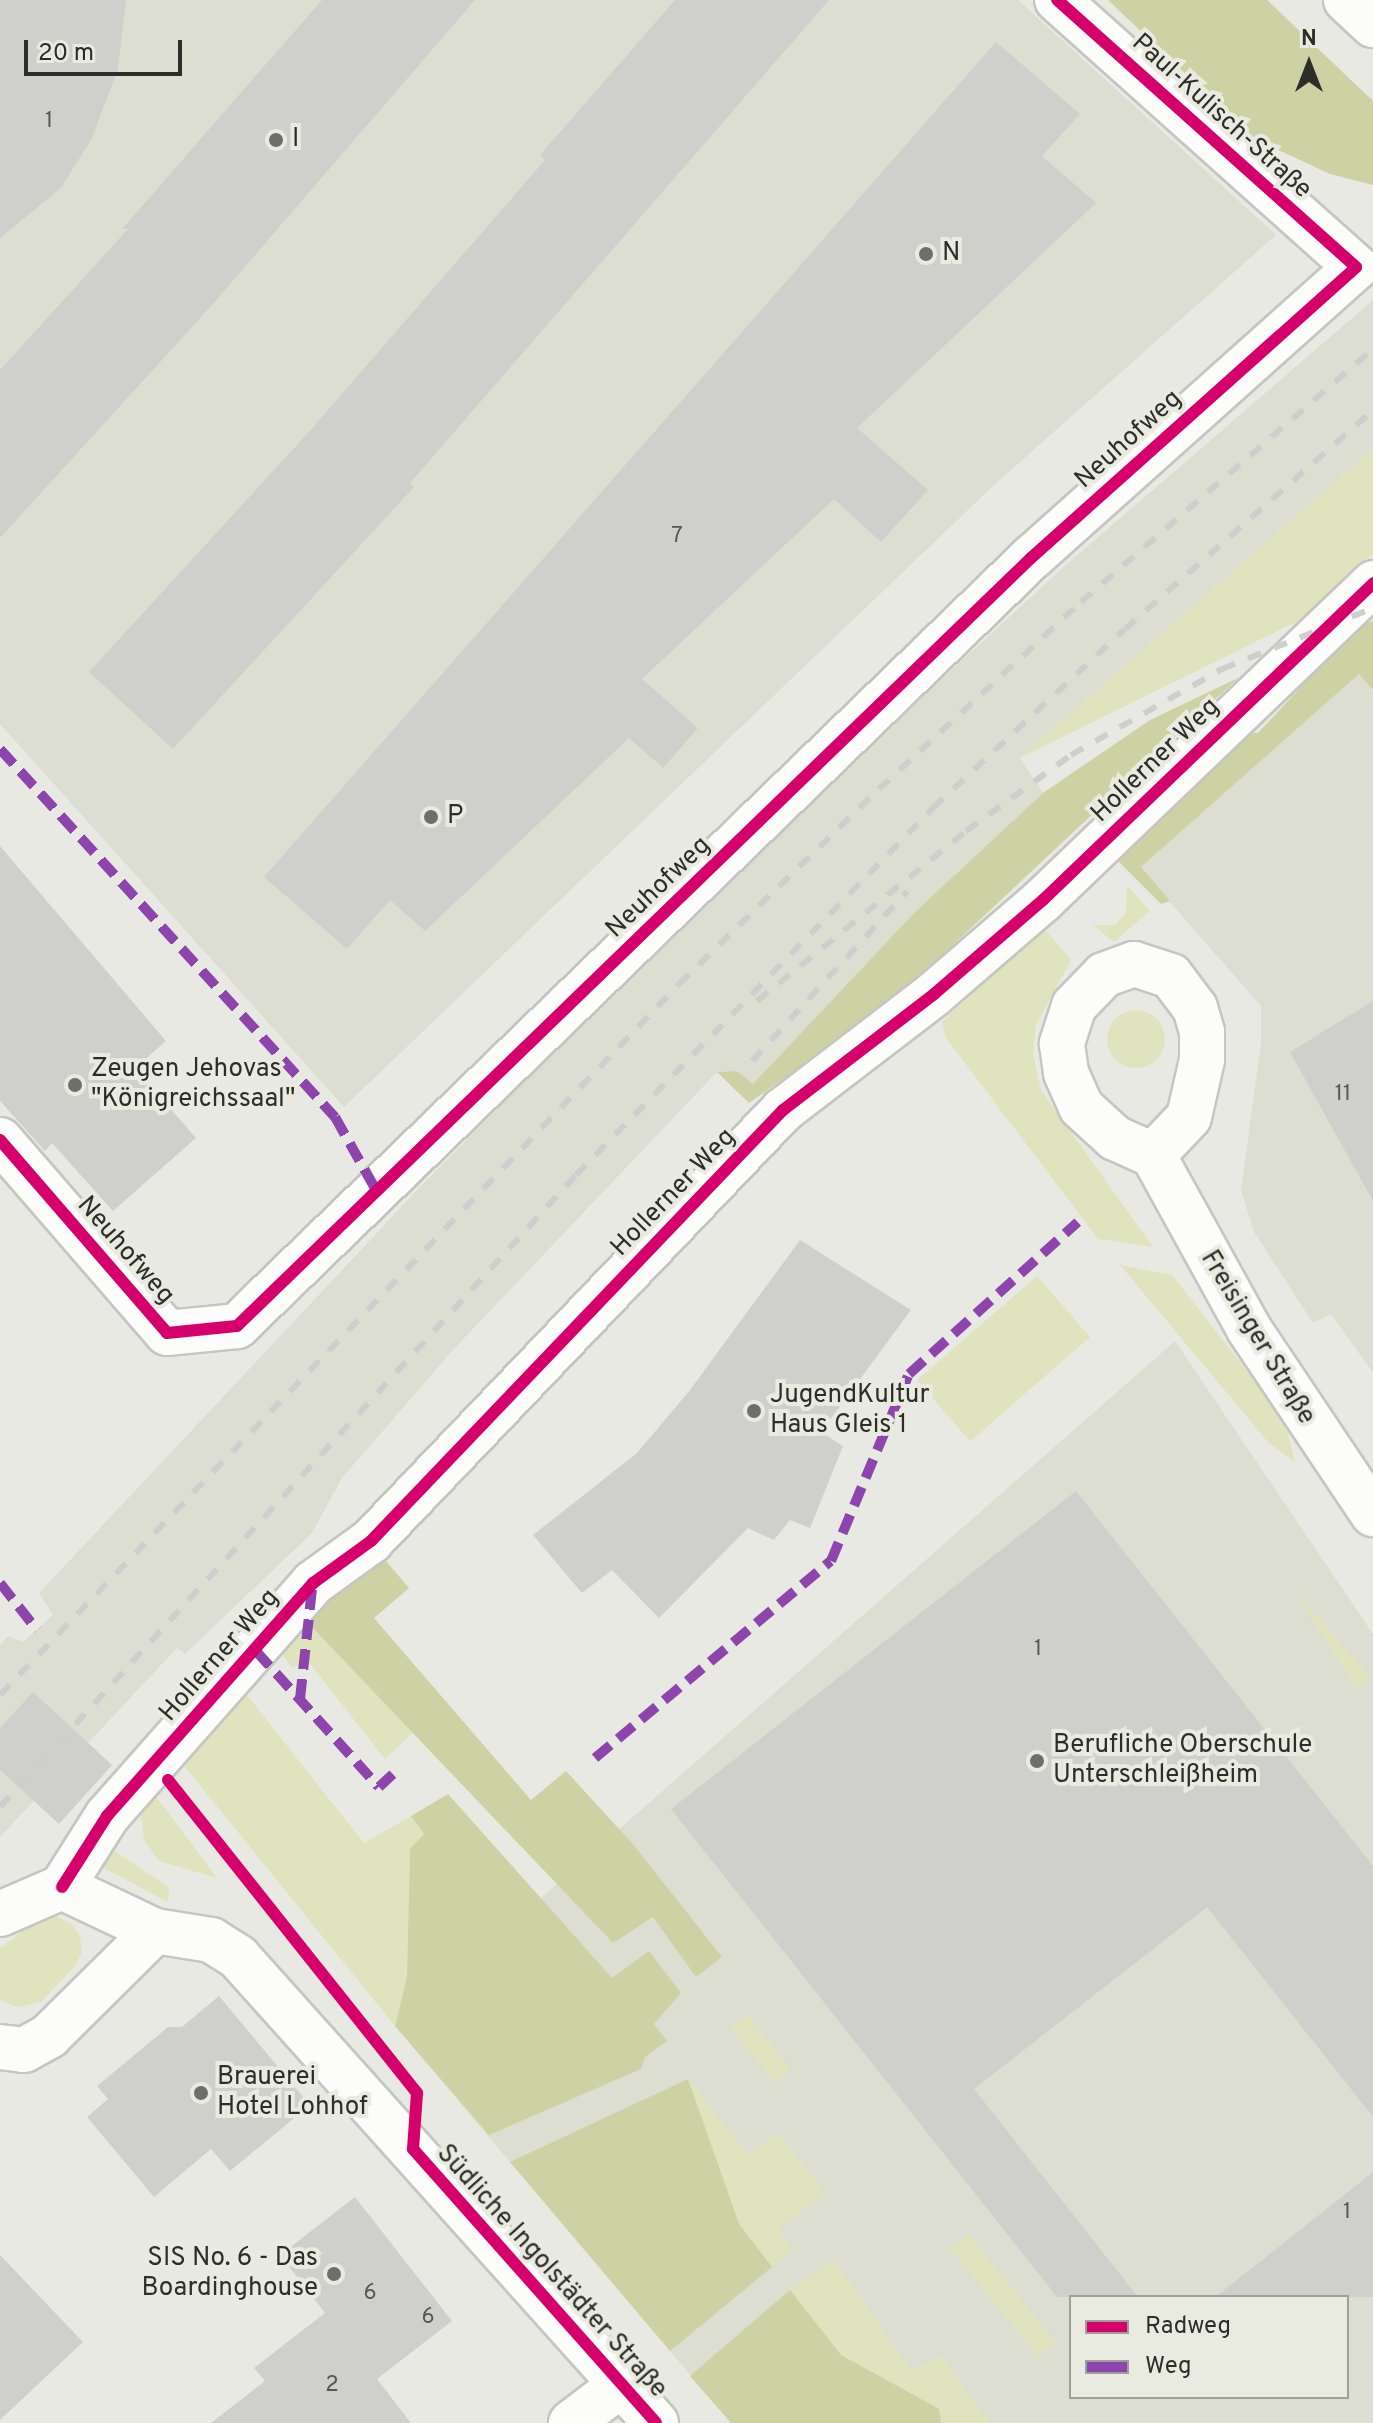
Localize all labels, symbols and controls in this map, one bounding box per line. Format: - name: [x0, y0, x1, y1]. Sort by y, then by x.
- scale bar: [28, 24, 186, 74]
- north arrow: [1269, 24, 1349, 104]
- text: N: [1301, 26, 1317, 53]
- street label: Paul-Kulisch-Straße: [1125, 28, 1317, 206]
- text: 20 m: [38, 39, 94, 69]
- house number: 1: [45, 109, 53, 135]
- place label: I: [292, 124, 299, 156]
- marker: I: [267, 131, 285, 149]
- place label: N: [942, 238, 960, 270]
- marker: N: [917, 245, 935, 263]
- street label: Neuhofweg: [1069, 384, 1189, 496]
- house number: 7: [671, 524, 683, 550]
- street label: Hollerner Weg: [1085, 692, 1227, 830]
- place label: P: [447, 801, 463, 833]
- marker: P: [422, 808, 440, 826]
- street label: Neuhofweg: [600, 831, 718, 945]
- place label: Zeugen Jehovas "Königreichssaal": [91, 1054, 295, 1116]
- marker: Zeugen Jehovas "Königreichssaal": [66, 1076, 84, 1094]
- house number: 11: [1335, 1082, 1351, 1108]
- street label: Hollerner Weg: [605, 1122, 743, 1264]
- street label: Neuhofweg: [70, 1191, 180, 1311]
- street label: Freisinger Straße: [1193, 1245, 1321, 1431]
- place label: JugendKultur Haus Gleis 1: [770, 1380, 930, 1442]
- marker: JugendKultur Haus Gleis 1: [745, 1402, 763, 1420]
- street label: Hollerner Weg: [154, 1583, 286, 1729]
- house number: 1: [1034, 1637, 1042, 1663]
- place label: Berufliche Oberschule Unterschleißheim: [1053, 1730, 1312, 1792]
- marker: Berufliche Oberschule Unterschleißheim: [1028, 1752, 1046, 1770]
- place label: Brauerei Hotel Lohhof: [217, 2062, 368, 2124]
- marker: Brauerei Hotel Lohhof: [192, 2084, 210, 2102]
- street label: Südliche Ingolstädter Straße: [429, 2139, 673, 2405]
- house number: 1: [1343, 2200, 1351, 2226]
- place label: SIS No. 6 - Das Boardinghouse: [141, 2243, 318, 2304]
- marker: SIS No. 6 - Das Boardinghouse: [325, 2265, 343, 2283]
- house number: 6: [363, 2281, 377, 2307]
- legend: [1069, 2295, 1349, 2399]
- house number: 6: [421, 2305, 435, 2331]
- text: Radweg: [1145, 2312, 1231, 2342]
- text: Weg: [1145, 2352, 1192, 2382]
- house number: 2: [325, 2373, 339, 2399]

